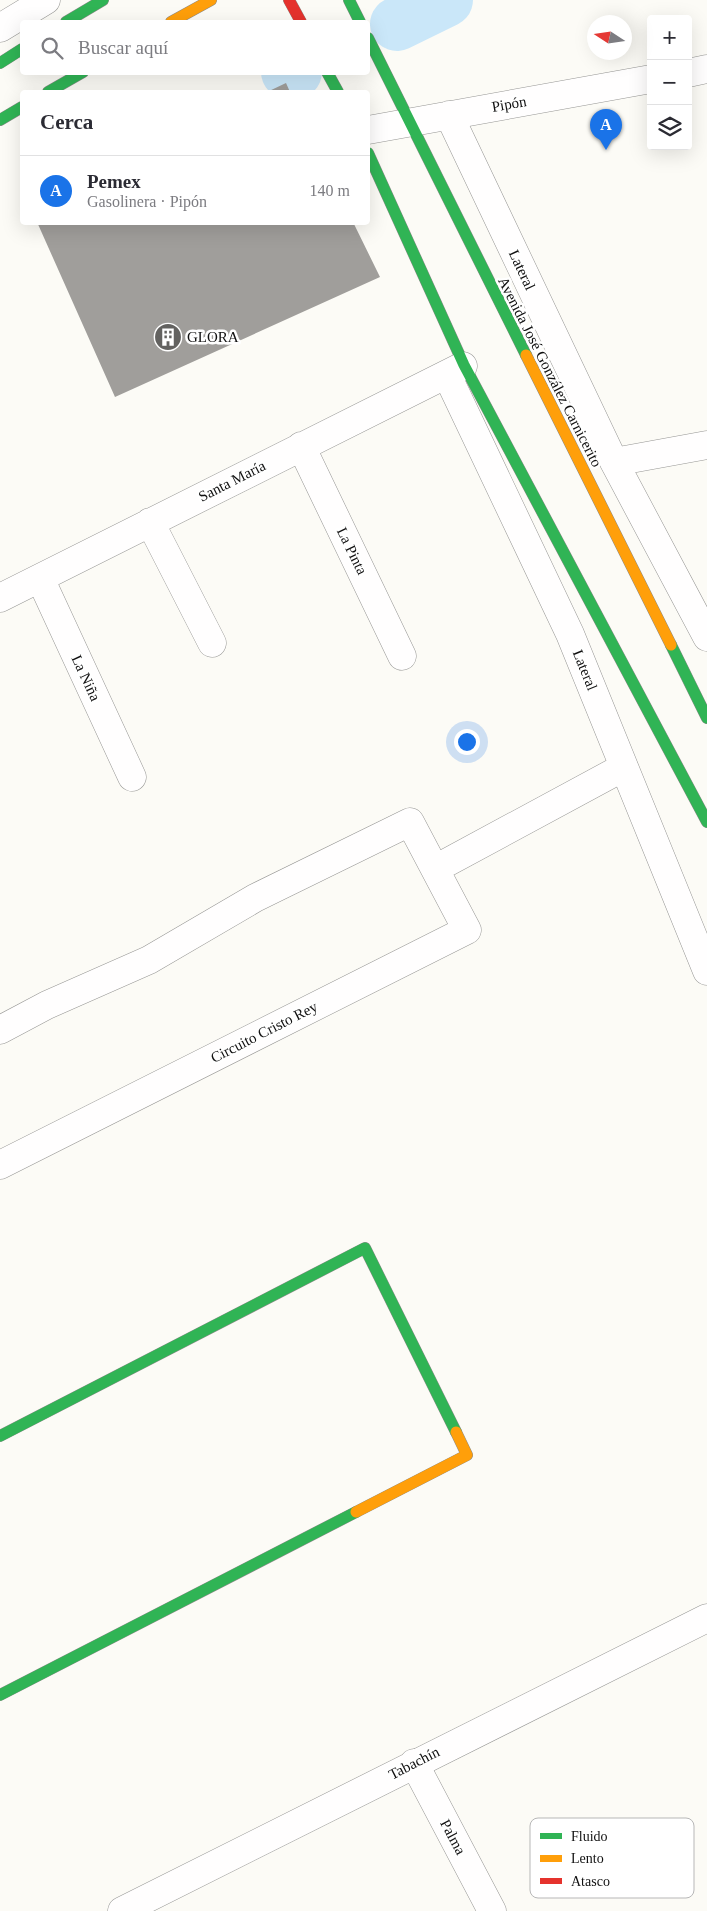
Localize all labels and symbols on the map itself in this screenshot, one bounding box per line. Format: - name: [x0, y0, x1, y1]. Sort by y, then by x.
- north arrow: [587, 15, 632, 60]
- street label: Pipón: [490, 93, 528, 115]
- pin: A: [590, 109, 622, 150]
- street label: Lateral: [506, 247, 538, 293]
- street label: Avenida José González Carnicerito: [495, 274, 605, 470]
- building icon: GLORA: [153, 322, 183, 352]
- place label: GLORA: [187, 329, 239, 345]
- street label: Santa María: [196, 457, 268, 505]
- street label: La Pinta: [334, 525, 370, 577]
- street label: Lateral: [570, 647, 600, 693]
- street label: La Niña: [68, 653, 104, 704]
- your location: [454, 729, 480, 755]
- street label: Circuito Cristo Rey: [208, 998, 320, 1066]
- street label: Tabachín: [386, 1743, 442, 1783]
- street label: Palma: [437, 1817, 469, 1858]
- legend: [530, 1818, 694, 1898]
- text: Fluido: [571, 1829, 608, 1844]
- text: Lento: [571, 1851, 604, 1866]
- text: Atasco: [571, 1874, 610, 1889]

